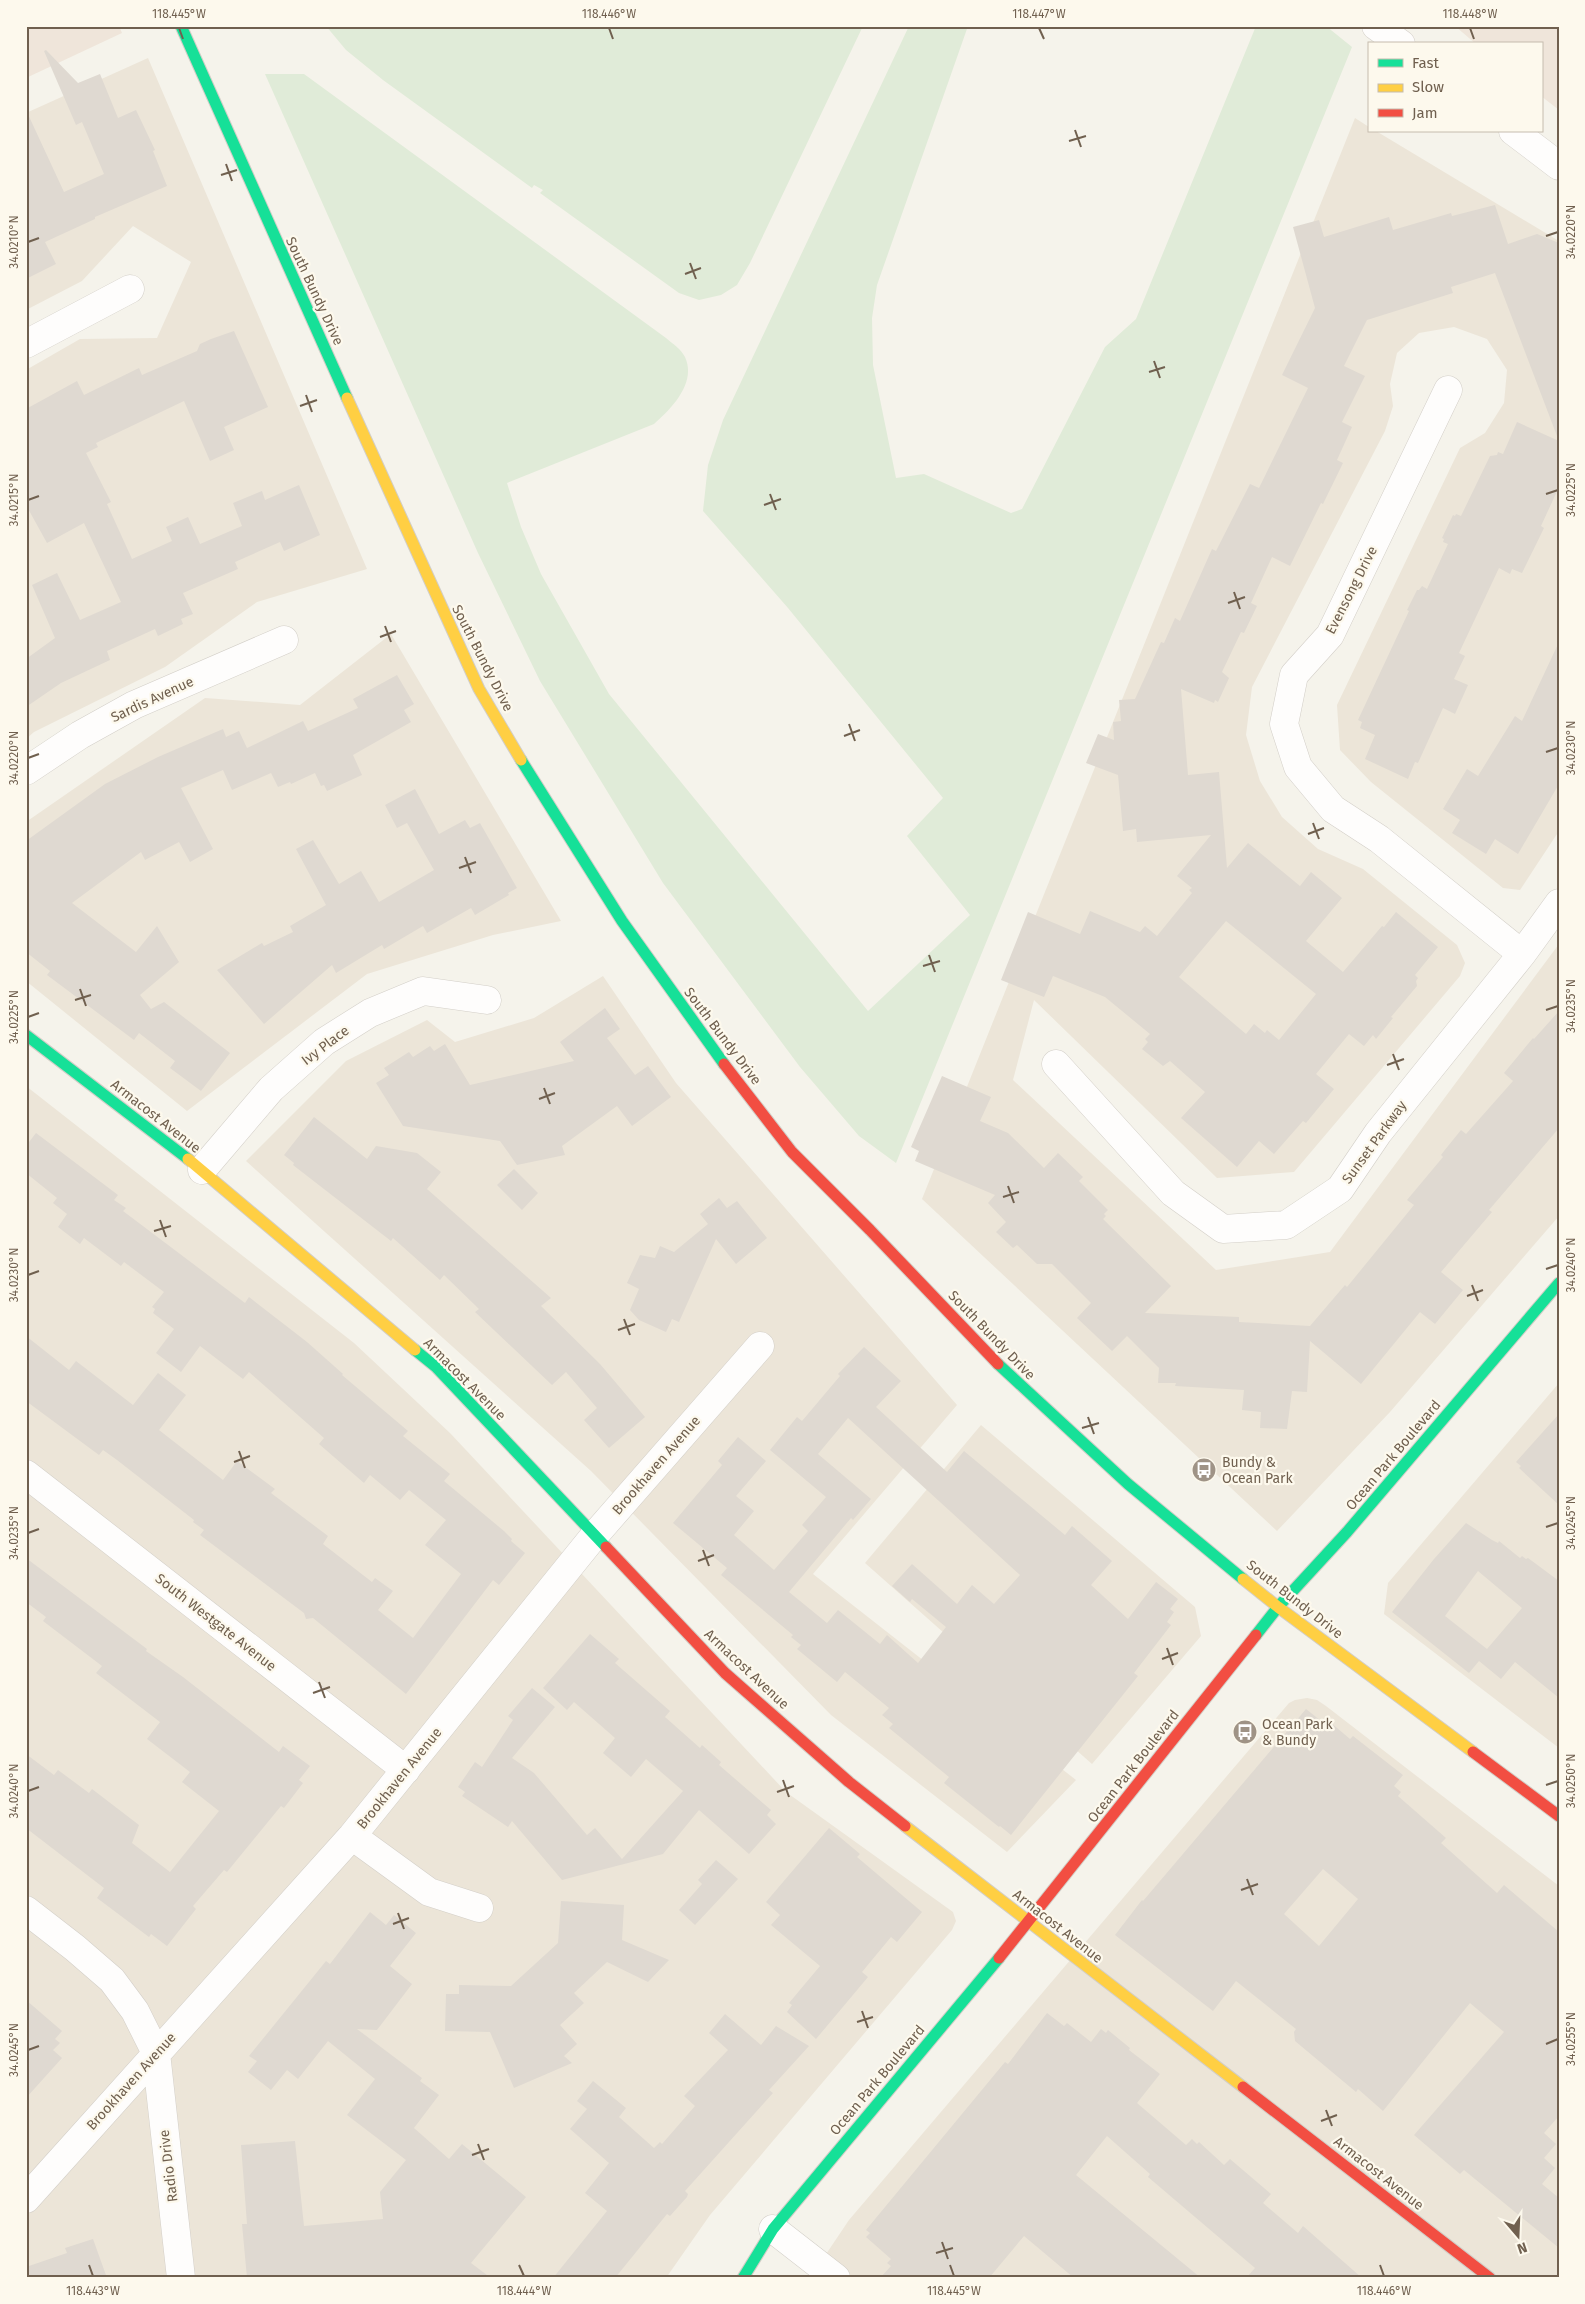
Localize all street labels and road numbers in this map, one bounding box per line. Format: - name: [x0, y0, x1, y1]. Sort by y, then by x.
- street label: South Bundy Drive: [282, 234, 347, 348]
- street label: Evensong Drive: [1322, 543, 1381, 637]
- street label: South Bundy Drive: [448, 602, 517, 714]
- street label: Sardis Avenue: [108, 673, 196, 726]
- street label: South Bundy Drive: [680, 984, 765, 1088]
- street label: Ivy Place: [298, 1022, 353, 1069]
- street label: Armacost Avenue: [107, 1076, 204, 1157]
- street label: Sunset Parkway: [1339, 1097, 1410, 1187]
- street label: South Bundy Drive: [945, 1287, 1039, 1384]
- street label: Armacost Avenue: [420, 1335, 509, 1424]
- street label: Ocean Park Boulevard: [1342, 1397, 1444, 1514]
- street label: Brookhaven Avenue: [609, 1412, 704, 1518]
- street label: South Bundy Drive: [1243, 1556, 1346, 1642]
- street label: South Westgate Avenue: [152, 1570, 279, 1675]
- street label: Armacost Avenue: [701, 1626, 792, 1713]
- street label: Ocean Park Boulevard: [1084, 1707, 1183, 1826]
- street label: Brookhaven Avenue: [353, 1724, 445, 1832]
- street label: Armacost Avenue: [1009, 1886, 1106, 1967]
- street label: Ocean Park Boulevard: [826, 2022, 928, 2139]
- street label: Brookhaven Avenue: [83, 2029, 180, 2134]
- street label: Radio Drive: [156, 2129, 181, 2203]
- street label: Armacost Avenue: [1330, 2133, 1427, 2214]

